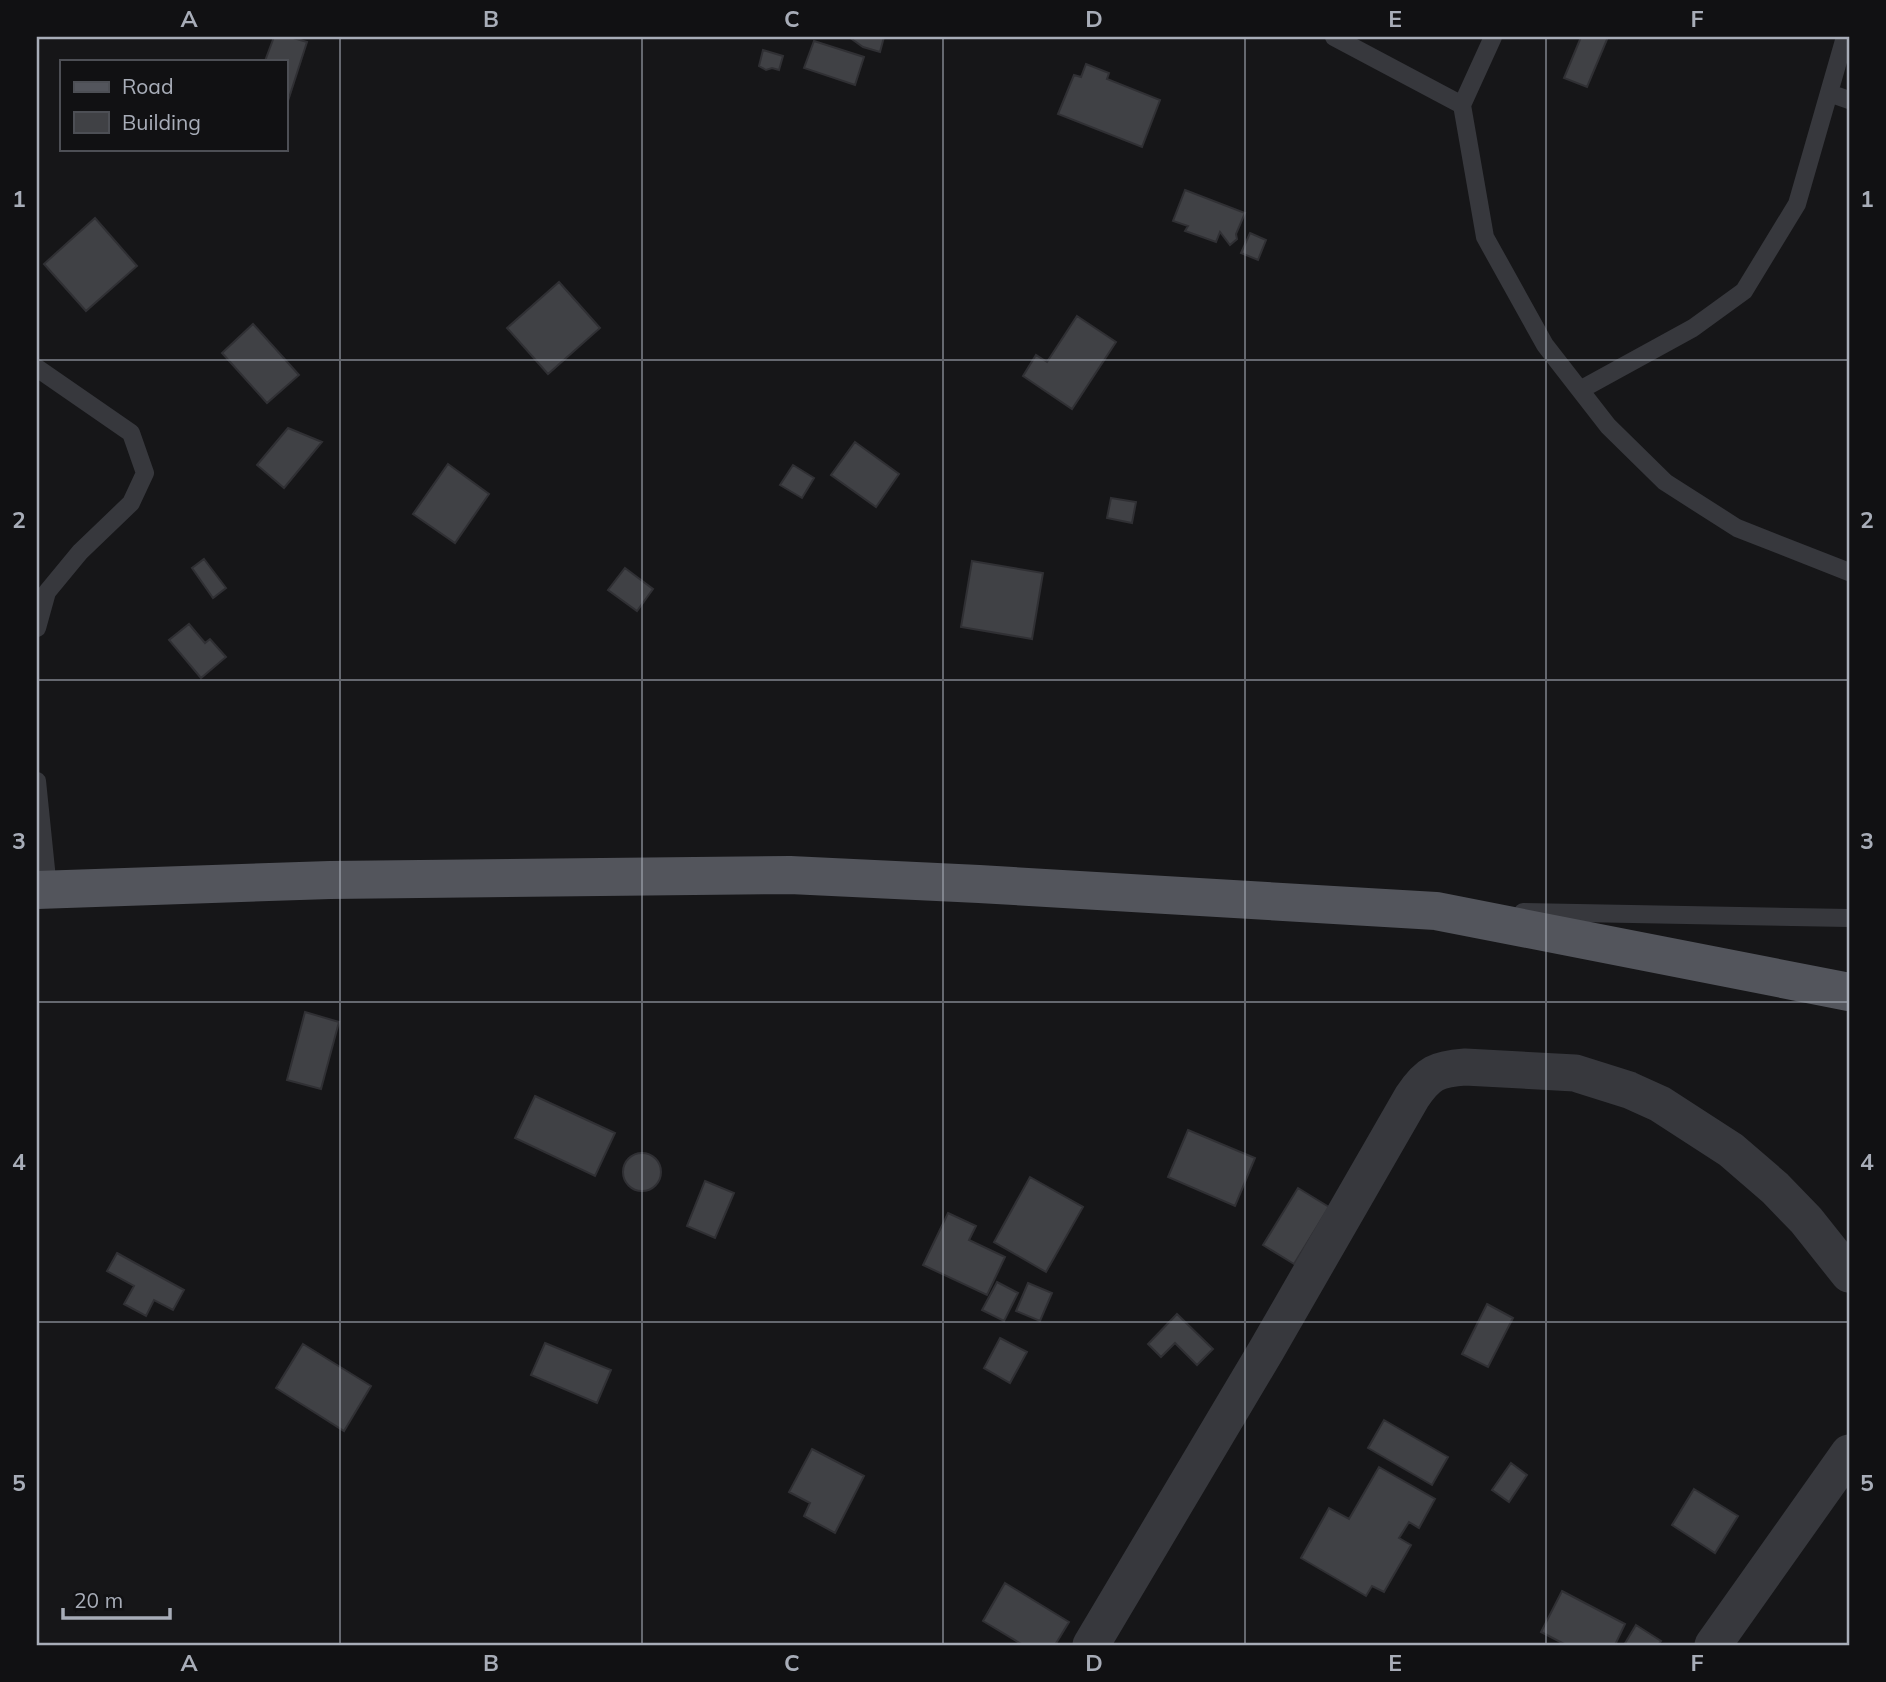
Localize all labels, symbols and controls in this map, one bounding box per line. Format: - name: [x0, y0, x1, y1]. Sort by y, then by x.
- text: A: [180, 4, 198, 33]
- text: B: [483, 4, 499, 33]
- text: C: [784, 4, 800, 33]
- text: D: [1085, 4, 1103, 33]
- text: E: [1388, 4, 1402, 33]
- text: F: [1690, 4, 1704, 33]
- legend: [60, 60, 287, 150]
- text: Road: [122, 73, 173, 99]
- text: Building: [122, 109, 201, 135]
- text: 1: [12, 184, 26, 213]
- text: 1: [1860, 184, 1874, 213]
- text: 2: [12, 505, 26, 534]
- text: 2: [1860, 505, 1874, 534]
- text: 3: [12, 826, 26, 855]
- text: 3: [1860, 826, 1874, 855]
- text: 4: [12, 1147, 26, 1176]
- text: 4: [1860, 1147, 1874, 1176]
- text: 5: [12, 1468, 26, 1497]
- text: 5: [1860, 1468, 1874, 1497]
- scale bar: [63, 1577, 170, 1621]
- text: 20 m: [74, 1587, 123, 1613]
- text: A: [180, 1648, 198, 1677]
- text: B: [483, 1648, 499, 1677]
- text: C: [784, 1648, 800, 1677]
- text: D: [1085, 1648, 1103, 1677]
- text: E: [1388, 1648, 1402, 1677]
- text: F: [1690, 1648, 1704, 1677]

